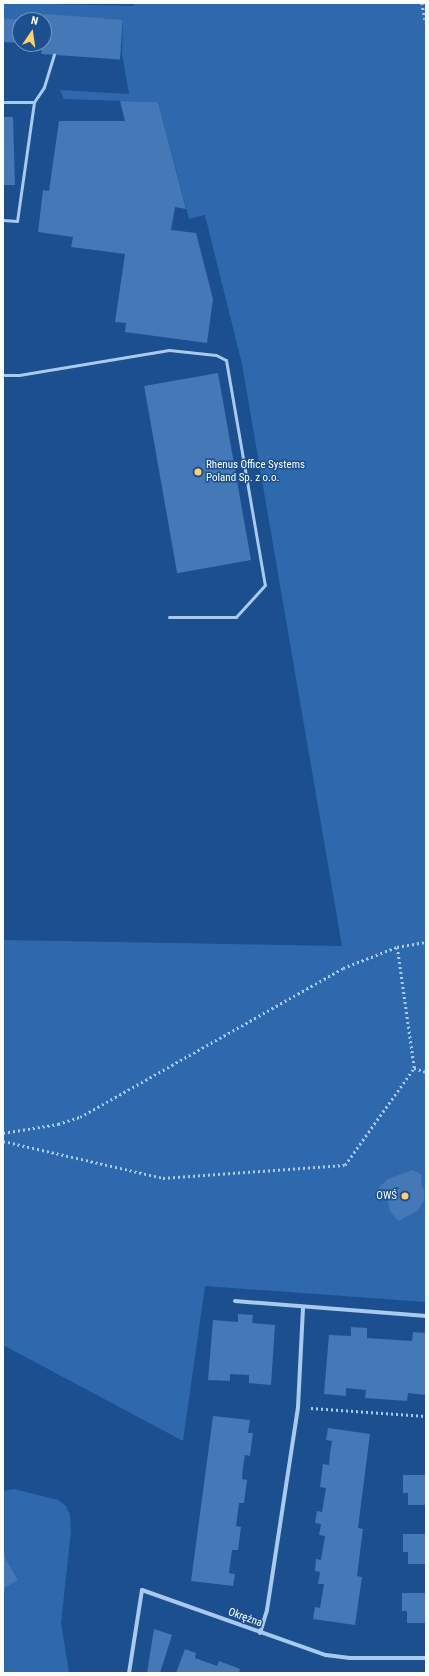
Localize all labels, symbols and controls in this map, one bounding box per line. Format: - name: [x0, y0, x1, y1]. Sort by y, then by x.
- north arrow: [12, 12, 52, 52]
- text: N: [30, 14, 39, 28]
- place label: Rhenus Office Systems Poland Sp. z o.o.: [206, 459, 305, 485]
- marker: Rhenus Office Systems Poland Sp. z o.o.: [193, 467, 203, 477]
- place label: OWŚ: [376, 1189, 397, 1203]
- marker: OWŚ: [400, 1191, 410, 1201]
- street label: Okrężna: [226, 1606, 264, 1630]

